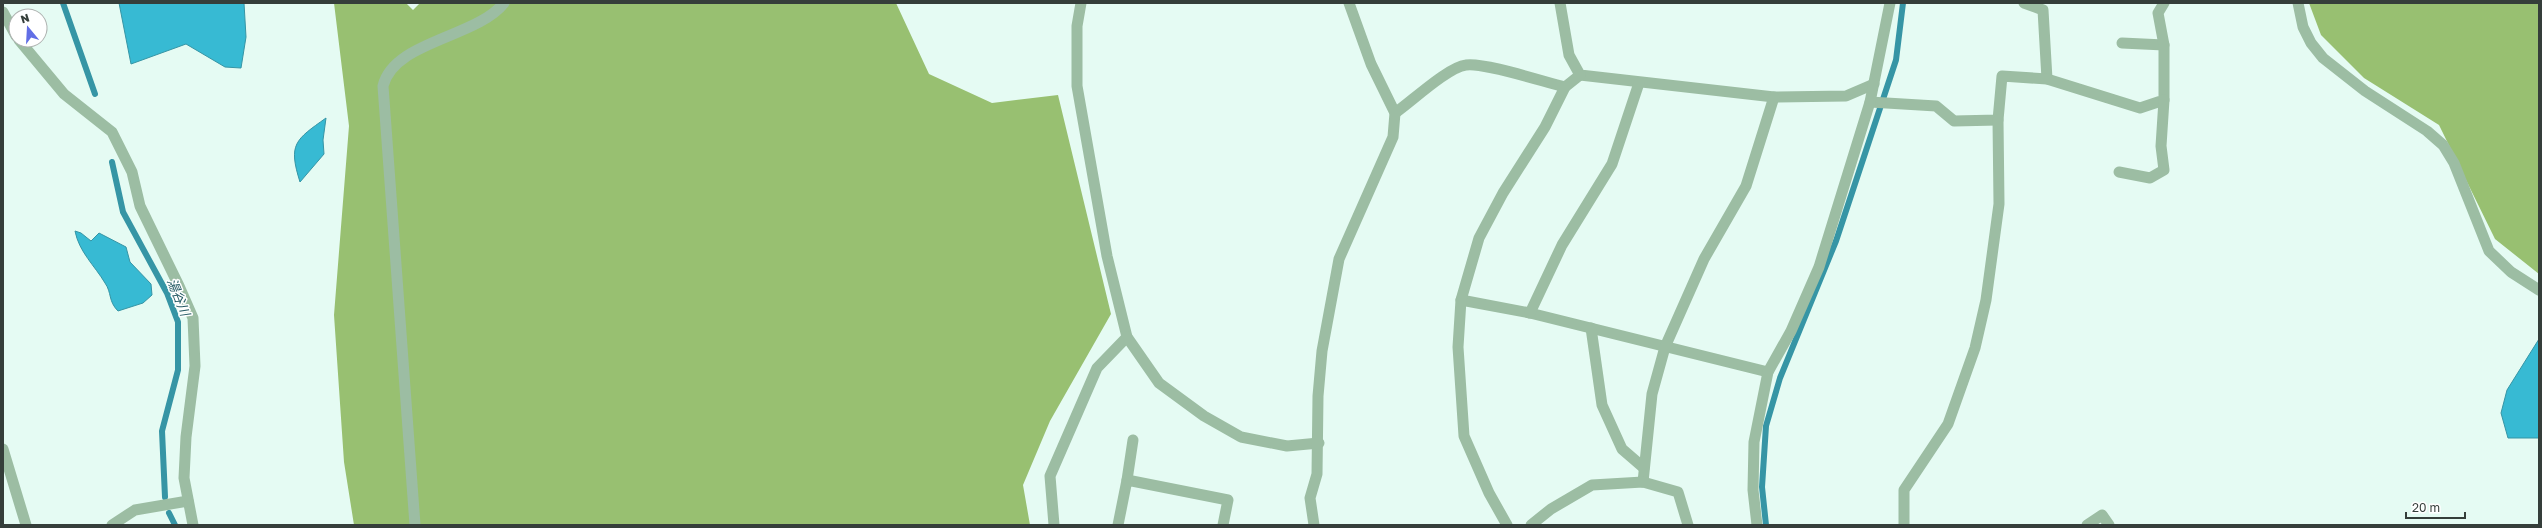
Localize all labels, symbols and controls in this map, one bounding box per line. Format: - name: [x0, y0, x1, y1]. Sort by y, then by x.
- north arrow: [8, 8, 48, 48]
- text: N: [19, 11, 31, 25]
- water label: 湯谷川: [164, 276, 194, 320]
- scale bar: [2406, 494, 2465, 520]
- text: 20 m: [2412, 500, 2440, 515]

